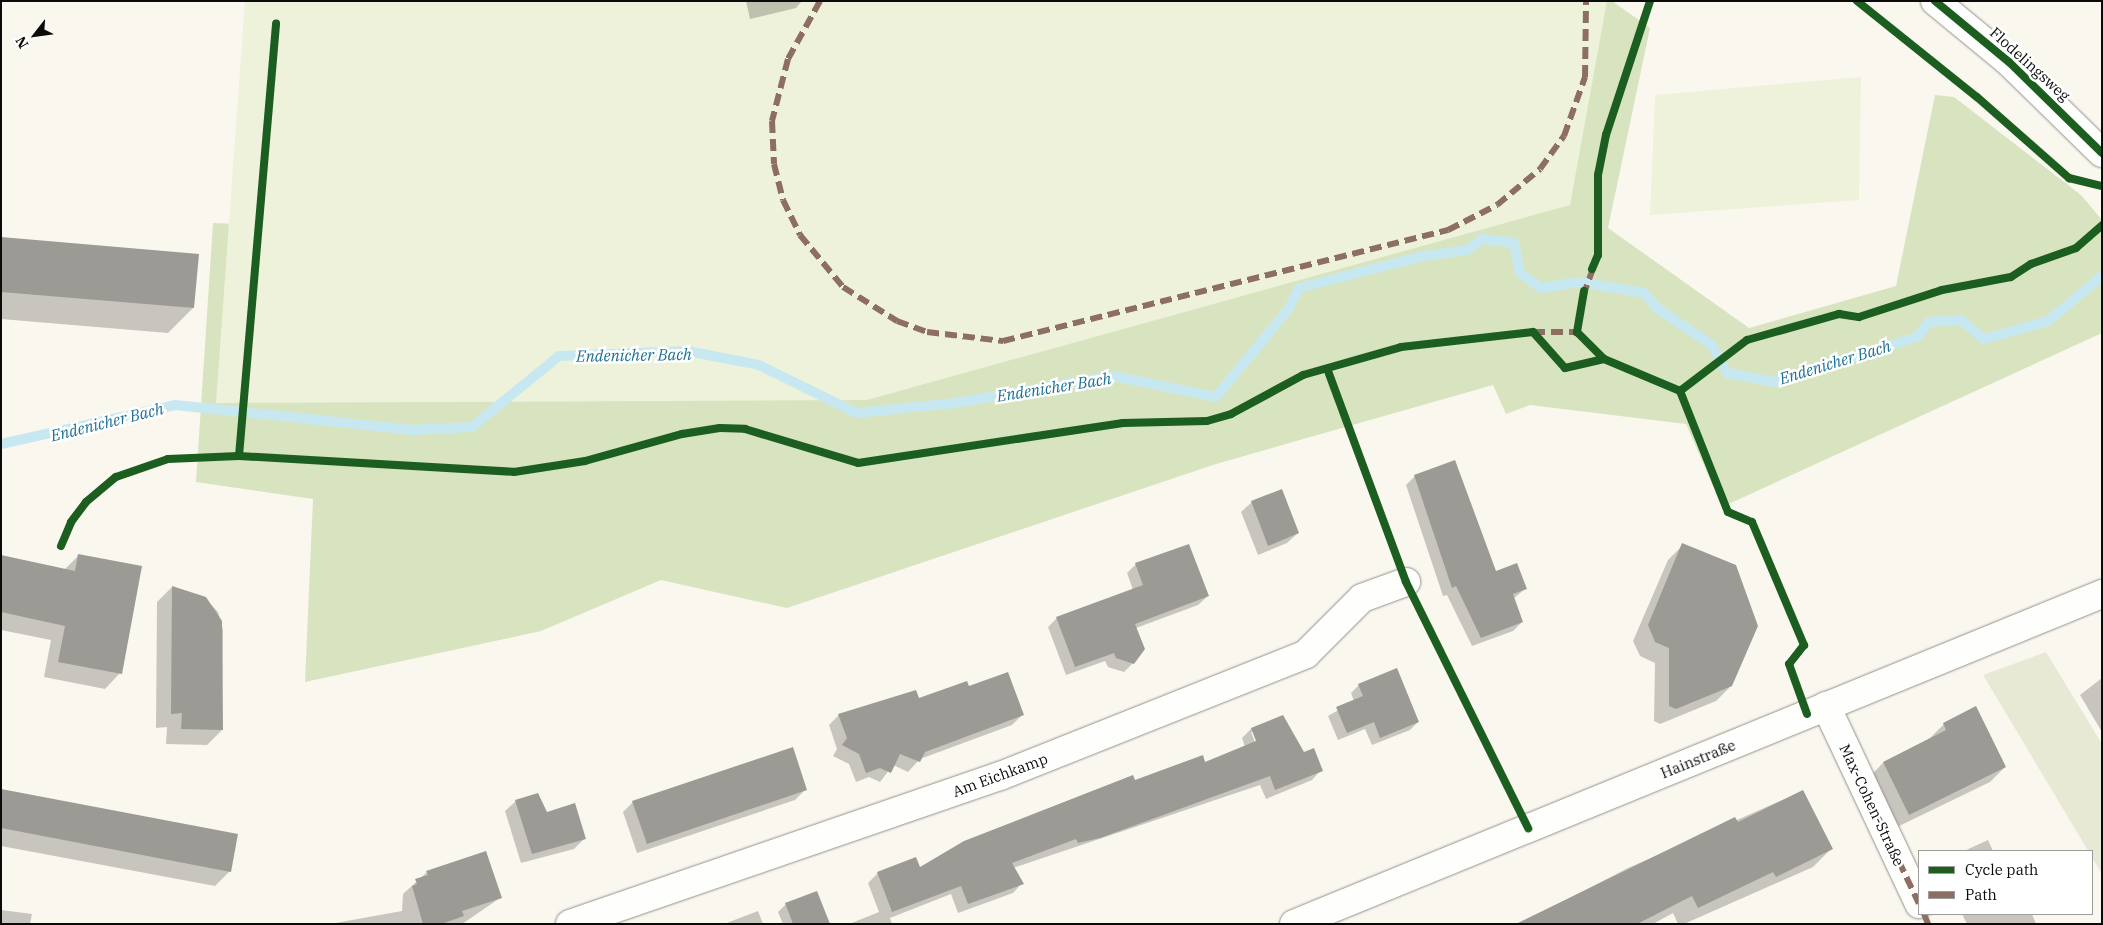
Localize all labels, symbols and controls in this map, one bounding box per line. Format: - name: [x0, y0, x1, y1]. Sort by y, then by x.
- north arrow: [10, 10, 60, 60]
- street label: Flodelingsweg: [1986, 23, 2074, 105]
- text: N: [11, 33, 33, 52]
- water label: Endenicher Bach: [1777, 336, 1893, 388]
- water label: Endenicher Bach: [576, 344, 692, 366]
- water label: Endenicher Bach: [995, 368, 1113, 406]
- water label: Endenicher Bach: [49, 399, 165, 445]
- street label: Hainstraße: [1658, 736, 1738, 782]
- street label: Max-Cohen-Straße: [1836, 741, 1908, 869]
- street label: Am Eichkamp: [950, 749, 1050, 801]
- legend: [1918, 850, 2093, 915]
- text: Cycle path: [1965, 860, 2038, 879]
- text: Path: [1965, 885, 1997, 904]

